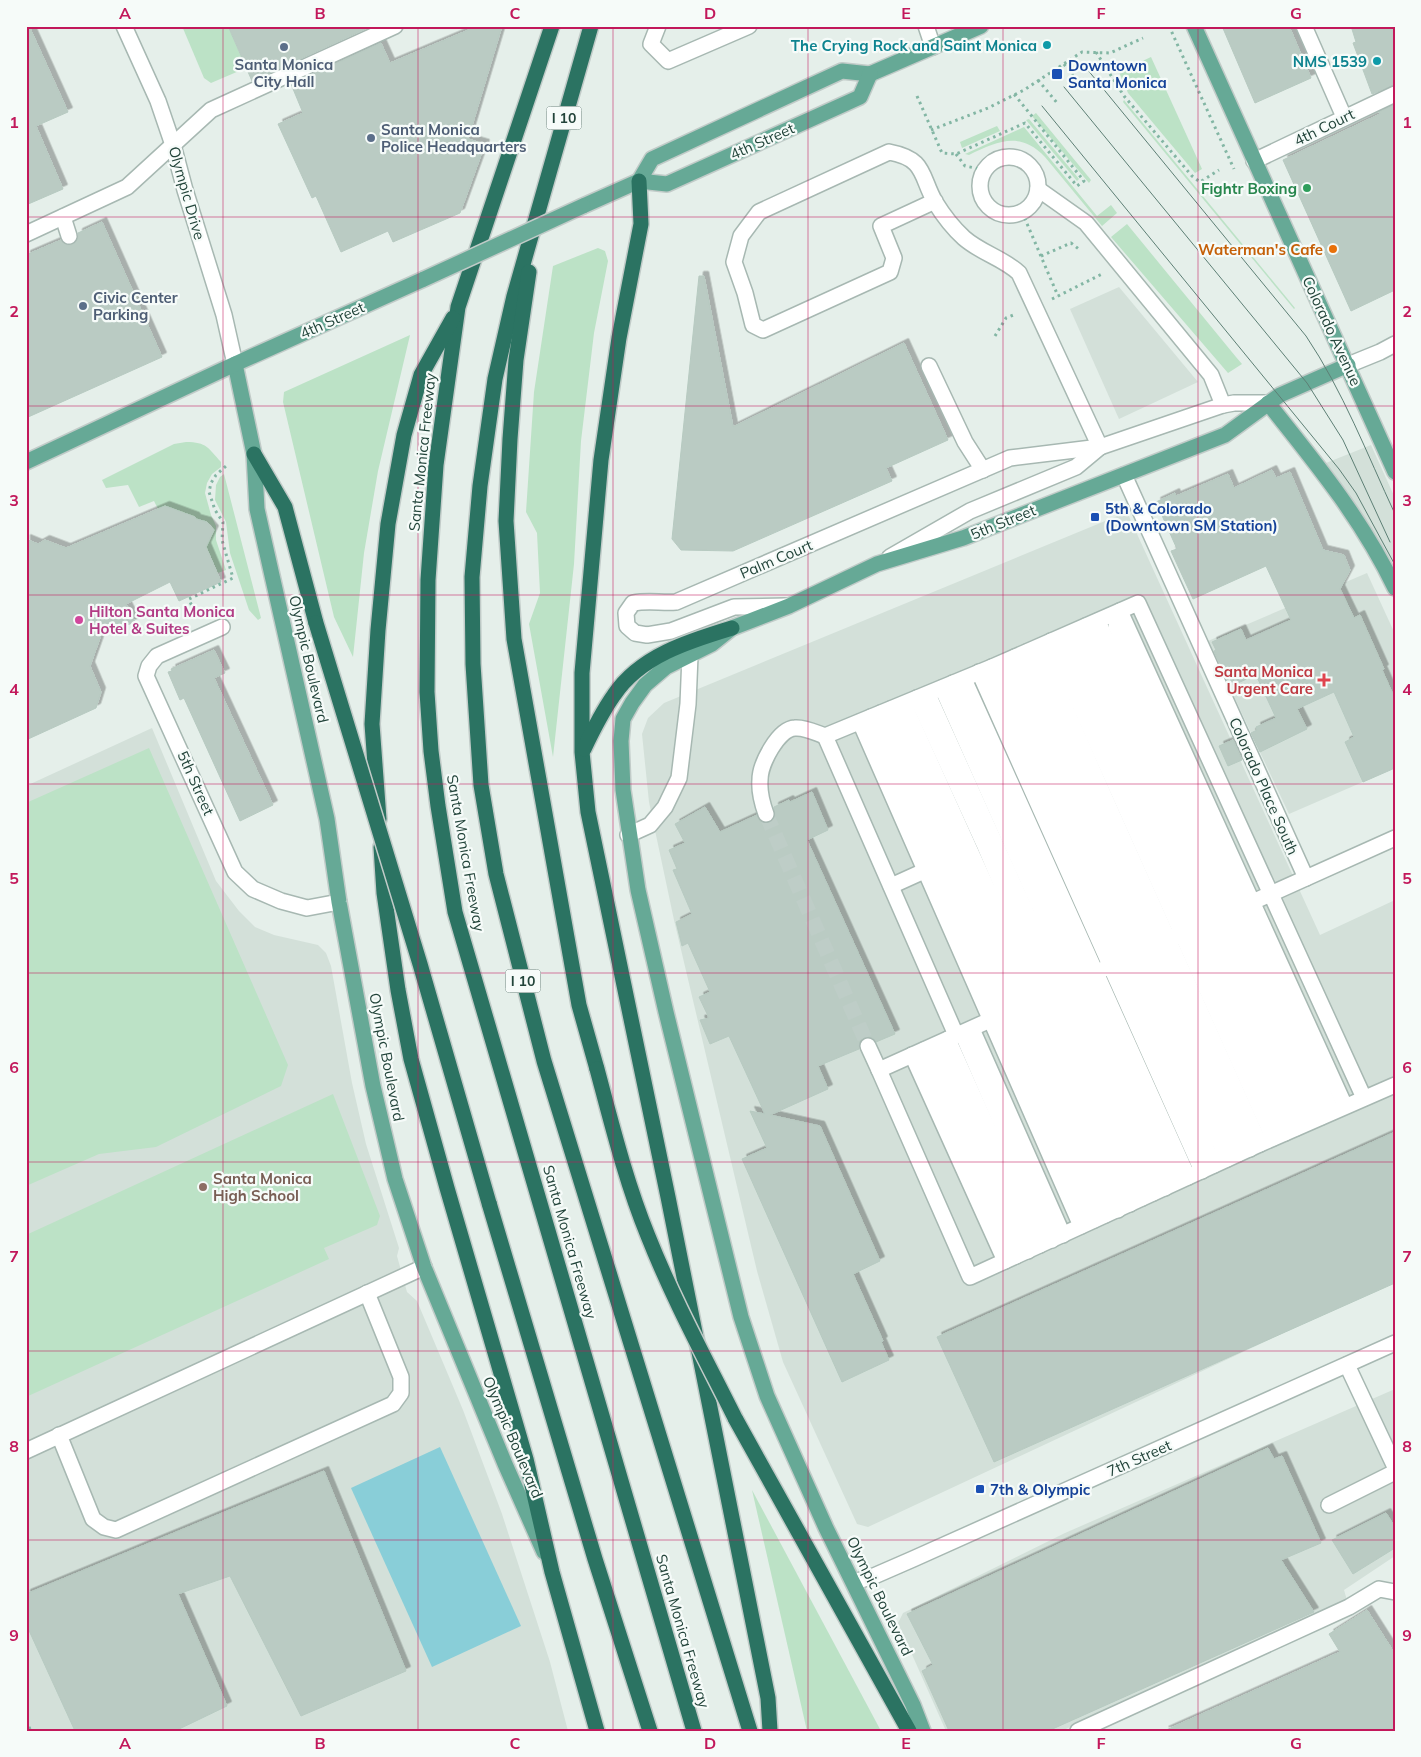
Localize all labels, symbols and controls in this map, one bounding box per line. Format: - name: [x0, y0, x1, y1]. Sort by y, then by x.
- text: A: [119, 3, 131, 23]
- text: B: [314, 3, 326, 23]
- text: C: [510, 3, 521, 23]
- text: D: [704, 3, 716, 23]
- text: E: [901, 3, 911, 23]
- text: F: [1096, 3, 1106, 23]
- text: G: [1290, 3, 1302, 23]
- place label: The Crying Rock and Saint Monica: [791, 36, 1037, 55]
- marker: The Crying Rock and Saint Monica: [1041, 39, 1053, 51]
- marker: Santa Monica City Hall: [278, 41, 290, 53]
- place label: NMS 1539: [1293, 52, 1367, 71]
- place label: Santa Monica City Hall: [235, 55, 333, 91]
- marker: NMS 1539: [1371, 55, 1383, 67]
- place label: Downtown Santa Monica: [1068, 56, 1167, 92]
- marker: Downtown Santa Monica: [1050, 67, 1064, 81]
- street label: 4th Court: [1291, 104, 1357, 150]
- road number: I 10: [546, 106, 582, 130]
- text: 1: [9, 112, 19, 132]
- text: 1: [1402, 112, 1412, 132]
- street label: 4th Street: [727, 118, 797, 164]
- place label: Santa Monica Police Headquarters: [381, 120, 527, 156]
- marker: Santa Monica Police Headquarters: [365, 132, 377, 144]
- street label: Olympic Drive: [165, 144, 209, 242]
- place label: Fightr Boxing: [1201, 179, 1297, 198]
- marker: Fightr Boxing: [1301, 182, 1313, 194]
- place label: Waterman's Cafe: [1198, 240, 1323, 259]
- marker: Waterman's Cafe: [1327, 243, 1339, 255]
- street label: Colorado Avenue: [1298, 273, 1366, 389]
- place label: Civic Center Parking: [93, 288, 178, 324]
- street label: 4th Street: [297, 297, 367, 343]
- marker: Civic Center Parking: [77, 300, 89, 312]
- text: 2: [9, 301, 19, 321]
- text: 2: [1402, 301, 1412, 321]
- street label: Santa Monica Freeway: [404, 372, 440, 532]
- text: 3: [9, 490, 19, 510]
- text: 3: [1402, 490, 1412, 510]
- place label: 5th & Colorado (Downtown SM Station): [1105, 499, 1278, 535]
- street label: 5th Street: [968, 500, 1038, 544]
- marker: 5th & Colorado (Downtown SM Station): [1089, 511, 1101, 523]
- street label: Palm Court: [737, 535, 815, 583]
- street label: Olympic Boulevard: [285, 593, 333, 725]
- place label: Hilton Santa Monica Hotel & Suites: [89, 602, 235, 638]
- marker: Hilton Santa Monica Hotel & Suites: [73, 614, 85, 626]
- place label: Santa Monica Urgent Care: [1214, 662, 1313, 698]
- marker: Santa Monica Urgent Care: [1317, 673, 1331, 687]
- text: 4: [9, 679, 19, 699]
- text: 4: [1402, 679, 1412, 699]
- street label: Colorado Place South: [1225, 714, 1303, 858]
- street label: 5th Street: [173, 748, 219, 818]
- street label: Santa Monica Freeway: [443, 773, 489, 933]
- text: 5: [9, 868, 19, 888]
- text: 5: [1402, 868, 1412, 888]
- road number: I 10: [506, 969, 540, 992]
- street label: Olympic Boulevard: [365, 991, 409, 1123]
- text: 6: [9, 1057, 19, 1077]
- text: 6: [1402, 1057, 1412, 1077]
- street label: Santa Monica Freeway: [539, 1163, 601, 1321]
- place label: Santa Monica High School: [213, 1169, 312, 1205]
- marker: Santa Monica High School: [197, 1181, 209, 1193]
- text: 7: [9, 1246, 19, 1266]
- text: 7: [1402, 1246, 1412, 1266]
- street label: Olympic Boulevard: [479, 1373, 547, 1501]
- street label: 7th Street: [1104, 1435, 1174, 1481]
- text: 8: [9, 1436, 19, 1456]
- text: 8: [1402, 1436, 1412, 1456]
- place label: 7th & Olympic: [990, 1480, 1091, 1499]
- marker: 7th & Olympic: [974, 1483, 986, 1495]
- street label: Olympic Boulevard: [843, 1533, 917, 1659]
- street label: Santa Monica Freeway: [652, 1552, 714, 1710]
- text: 9: [9, 1625, 19, 1645]
- text: 9: [1402, 1625, 1412, 1645]
- text: A: [119, 1733, 131, 1753]
- text: B: [314, 1733, 326, 1753]
- text: C: [510, 1733, 521, 1753]
- text: D: [704, 1733, 716, 1753]
- text: E: [901, 1733, 911, 1753]
- text: F: [1096, 1733, 1106, 1753]
- text: G: [1290, 1733, 1302, 1753]

